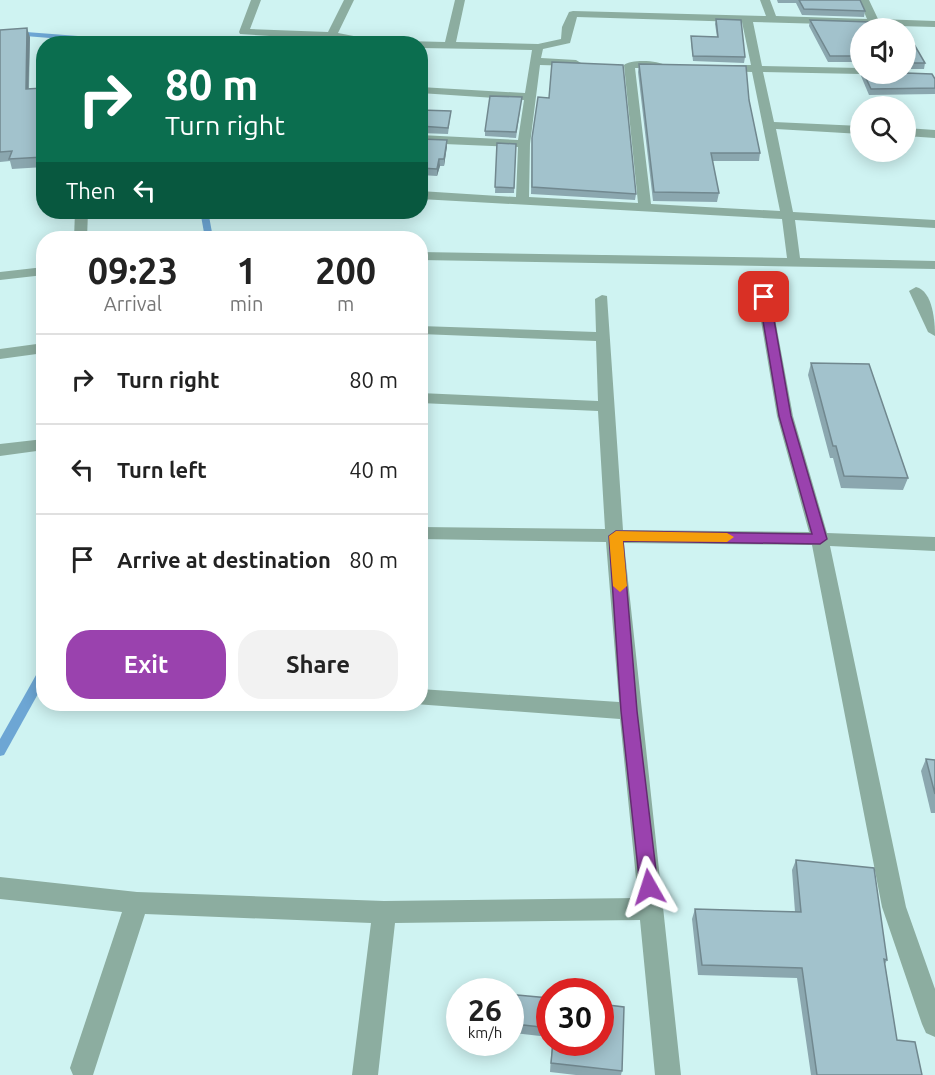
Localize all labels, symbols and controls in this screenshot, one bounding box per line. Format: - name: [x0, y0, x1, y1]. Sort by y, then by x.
- map controls: [850, 18, 916, 162]
- button: sound: [850, 18, 916, 84]
- icon: right: [66, 60, 144, 138]
- text: 80 m: [165, 61, 259, 108]
- button: search: [850, 96, 916, 162]
- text: Turn right: [165, 110, 285, 140]
- icon: left: [128, 174, 161, 207]
- text: Then: [66, 178, 116, 203]
- text: 09:23: [88, 250, 178, 291]
- text: 1: [236, 250, 257, 291]
- text: 200: [315, 250, 376, 291]
- pin: [738, 271, 789, 322]
- icon: arrive: [747, 280, 780, 313]
- text: Arrival: [104, 292, 162, 315]
- text: min: [230, 292, 263, 315]
- text: m: [337, 292, 354, 315]
- icon: right: [66, 363, 99, 396]
- text: Turn right: [117, 367, 219, 392]
- text: 80 m: [349, 367, 398, 392]
- icon: left: [66, 453, 99, 486]
- text: Turn left: [117, 457, 207, 482]
- text: 40 m: [349, 457, 398, 482]
- icon: arrive: [66, 543, 99, 576]
- text: Arrive at destination: [117, 547, 331, 572]
- text: 80 m: [349, 547, 398, 572]
- button: Exit: [66, 630, 226, 699]
- button: Share: [238, 630, 398, 699]
- position arrow: [617, 855, 681, 919]
- speed limit sign: 30: [536, 978, 614, 1056]
- text: 26: [468, 993, 502, 1027]
- text: km/h: [468, 1024, 502, 1041]

